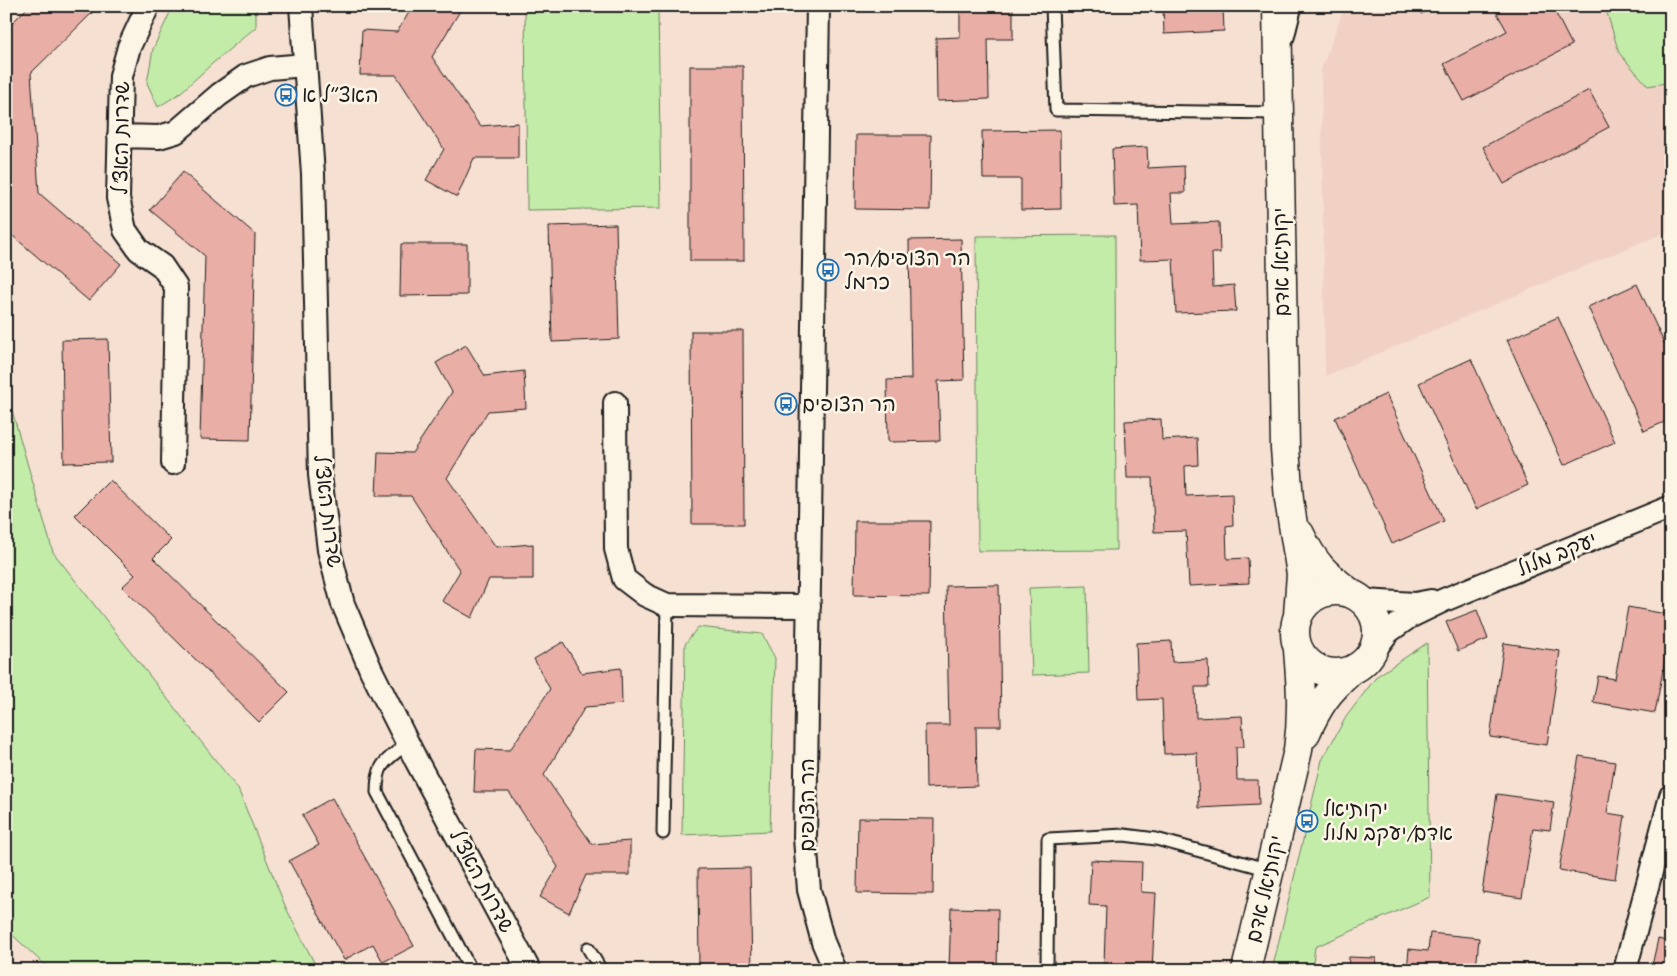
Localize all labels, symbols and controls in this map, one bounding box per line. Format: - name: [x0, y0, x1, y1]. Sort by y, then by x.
- street label: שדרות האצ"ל: [107, 81, 135, 195]
- place label: האצ״ל א: [302, 82, 379, 108]
- bus stop icon: האצ״ל א: [274, 83, 298, 107]
- street label: יקותיאל אדם: [1267, 207, 1295, 317]
- place label: הר הצופים/הר כרמל: [844, 245, 971, 295]
- bus stop icon: הר הצופים/הר כרמל: [816, 258, 840, 282]
- place label: הר הצופים: [802, 391, 896, 417]
- bus stop icon: הר הצופים: [774, 392, 798, 416]
- street label: שדרות האצ"ל: [308, 453, 348, 569]
- street label: יעקב מלול: [1513, 526, 1601, 582]
- street label: הר הצופים: [794, 758, 820, 852]
- place label: יקותיאל אדם/יעקב מלול: [1323, 796, 1453, 846]
- bus stop icon: יקותיאל אדם/יעקב מלול: [1295, 809, 1319, 833]
- street label: שדרות האצ"ל: [444, 825, 520, 937]
- street label: יקותיאל אדם: [1240, 833, 1290, 945]

